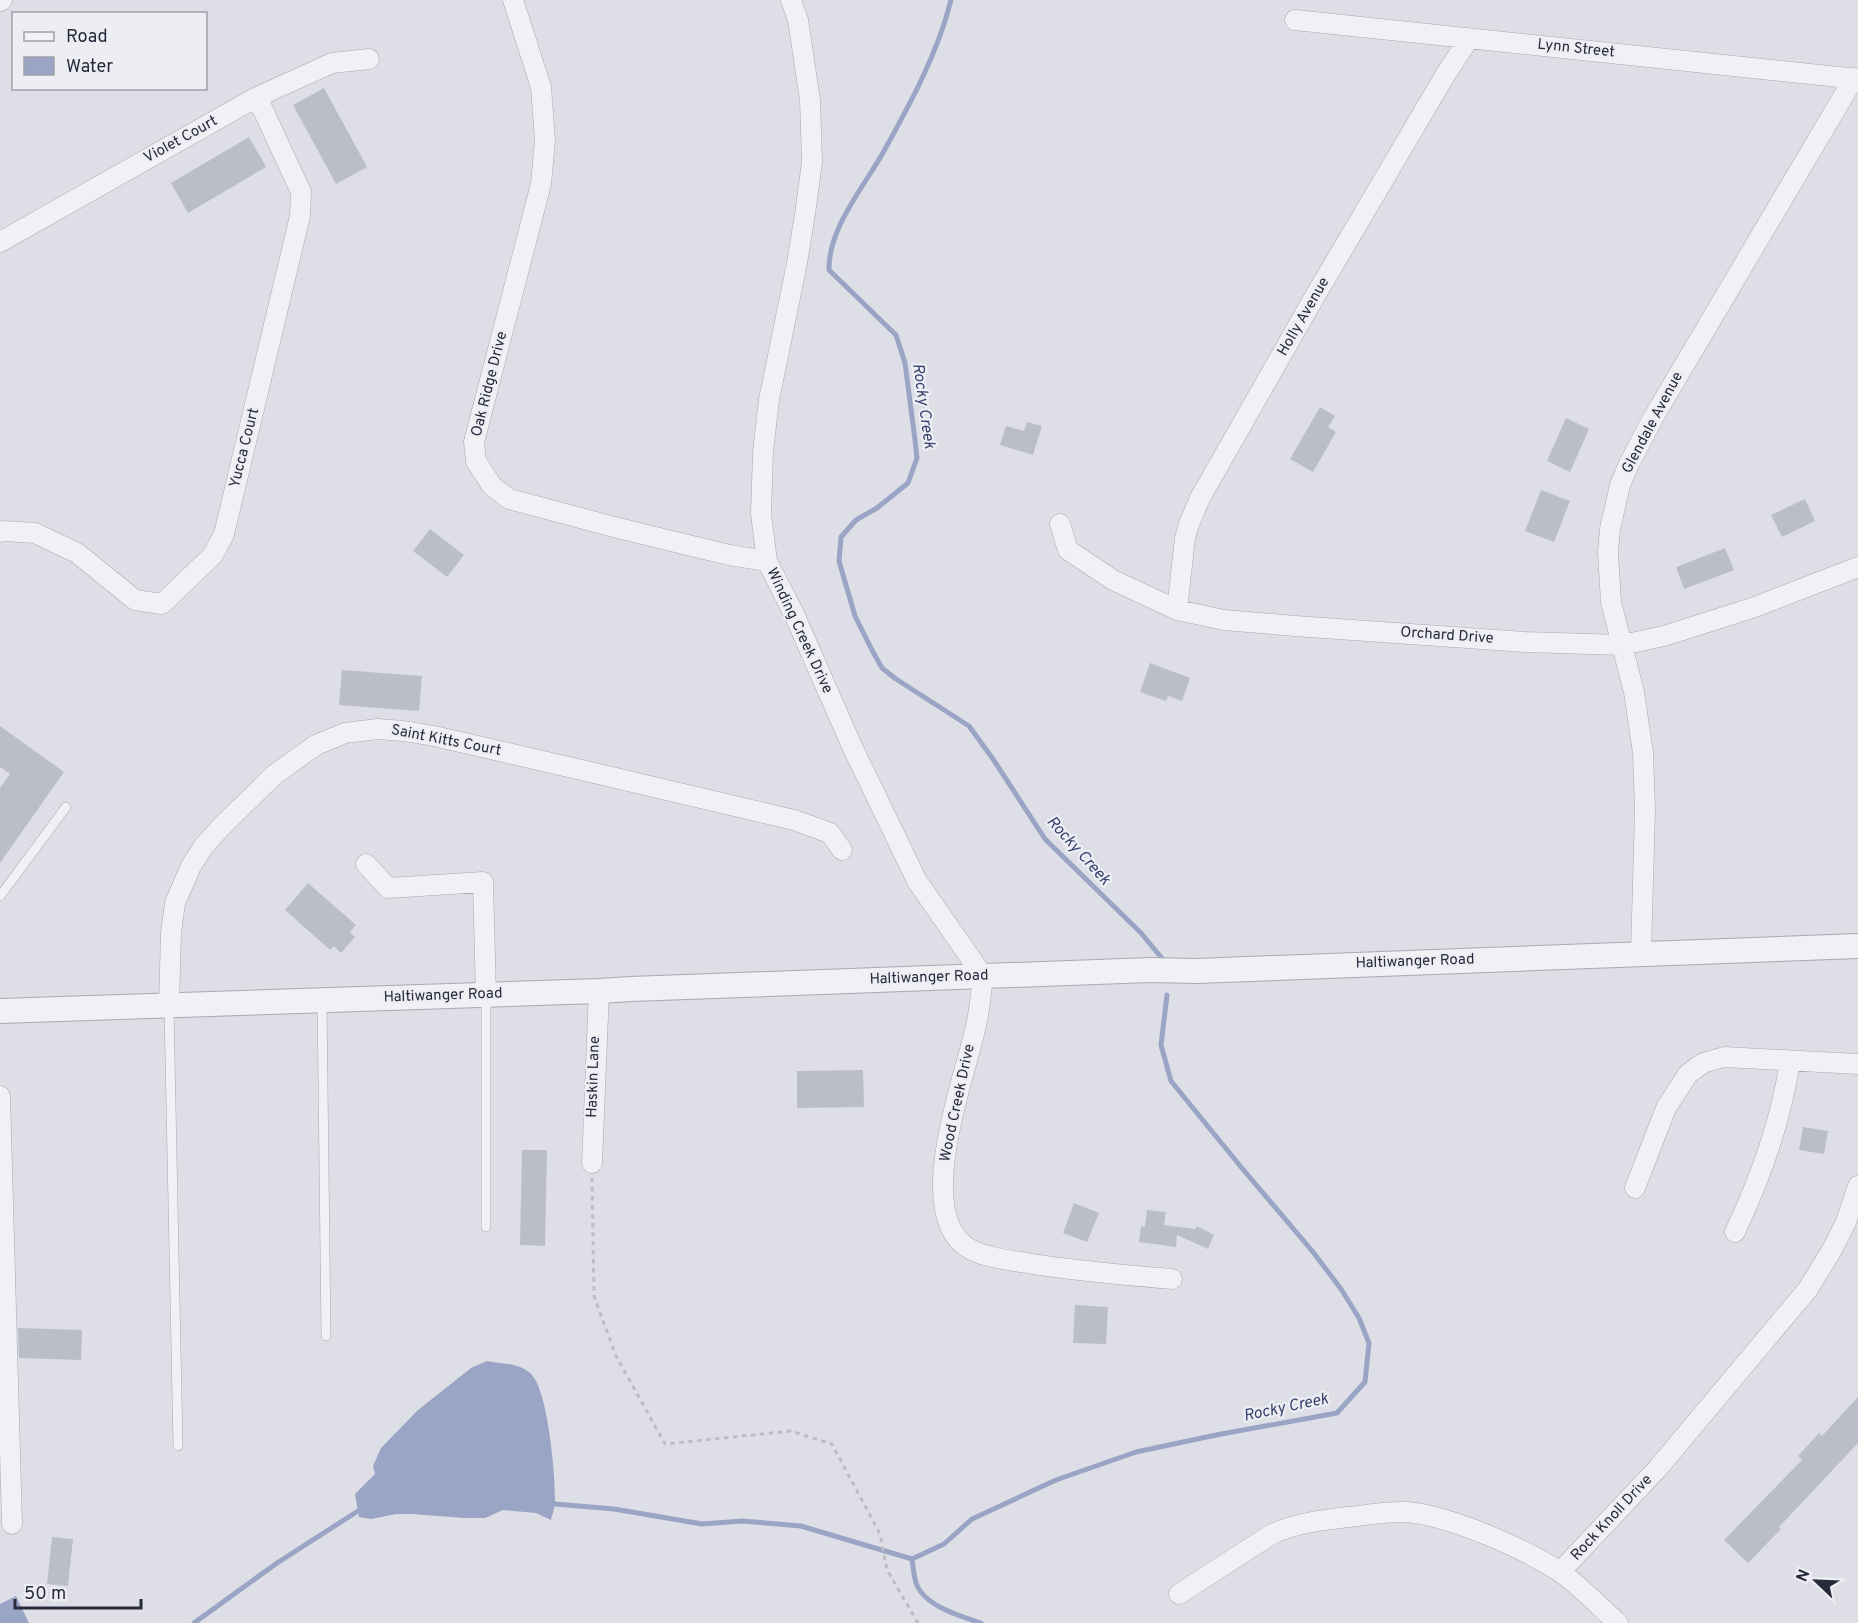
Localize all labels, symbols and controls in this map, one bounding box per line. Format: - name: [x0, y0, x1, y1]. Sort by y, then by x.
- legend: [12, 12, 207, 90]
- text: Road: [66, 26, 108, 49]
- street label: Lynn Street: [1536, 35, 1616, 63]
- text: Water: [66, 56, 113, 79]
- street label: Violet Court: [141, 112, 221, 168]
- street label: Holly Avenue: [1274, 274, 1334, 360]
- street label: Oak Ridge Drive: [468, 329, 512, 439]
- water label: Rocky Creek: [907, 362, 939, 451]
- street label: Glendale Avenue: [1618, 369, 1688, 477]
- street label: Yucca Court: [226, 406, 264, 490]
- street label: Winding Creek Drive: [762, 565, 836, 697]
- street label: Orchard Drive: [1400, 623, 1494, 649]
- street label: Saint Kitts Court: [389, 721, 503, 761]
- water label: Rocky Creek: [1042, 812, 1115, 890]
- street label: Haltiwanger Road: [1355, 950, 1475, 974]
- street label: Haltiwanger Road: [869, 966, 989, 990]
- street label: Haltiwanger Road: [383, 984, 503, 1008]
- street label: Haskin Lane: [583, 1036, 605, 1118]
- street label: Wood Creek Drive: [936, 1042, 980, 1164]
- water label: Rocky Creek: [1242, 1389, 1331, 1427]
- street label: Rock Knoll Drive: [1567, 1471, 1657, 1565]
- north arrow: [1786, 1551, 1846, 1611]
- text: N: [1793, 1567, 1815, 1585]
- scale bar: [15, 1572, 141, 1610]
- text: 50 m: [24, 1583, 66, 1606]

